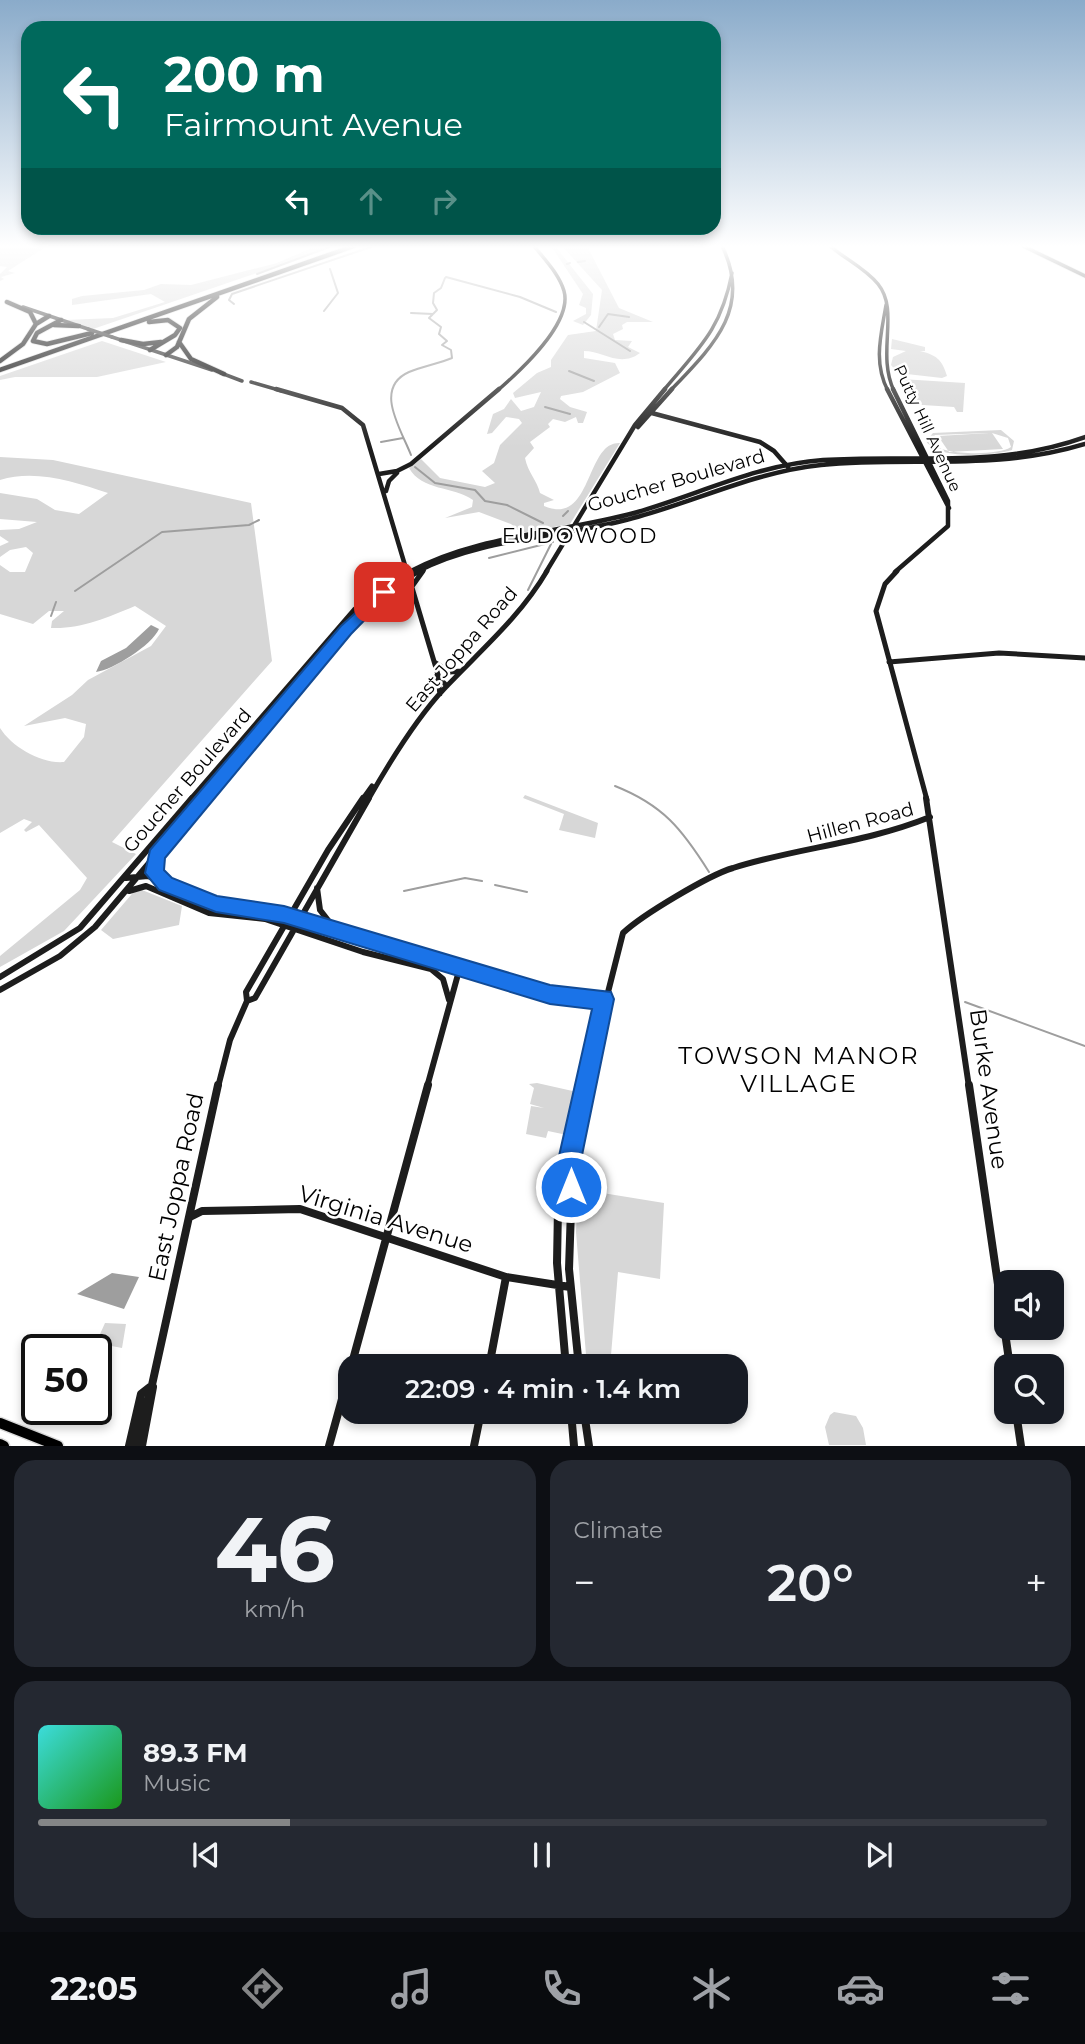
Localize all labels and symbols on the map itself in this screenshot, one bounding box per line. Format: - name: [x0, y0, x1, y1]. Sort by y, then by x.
- street label: Putty Hill Avenue: [890, 362, 965, 495]
- street label: Goucher Boulevard: [585, 444, 768, 517]
- district label: EUDOWOOD: [502, 523, 658, 548]
- pin: [354, 562, 414, 622]
- street label: East Joppa Road: [401, 582, 522, 717]
- street label: Goucher Boulevard: [118, 703, 256, 857]
- street label: Hillen Road: [804, 797, 916, 848]
- street label: Burke Avenue: [964, 1007, 1014, 1171]
- district label: TOWSON MANOR VILLAGE: [678, 1041, 920, 1098]
- street label: East Joppa Road: [142, 1090, 210, 1284]
- position arrow: [534, 1150, 608, 1224]
- street label: Virginia Avenue: [295, 1179, 477, 1259]
- speed limit sign: 50: [21, 1334, 112, 1425]

